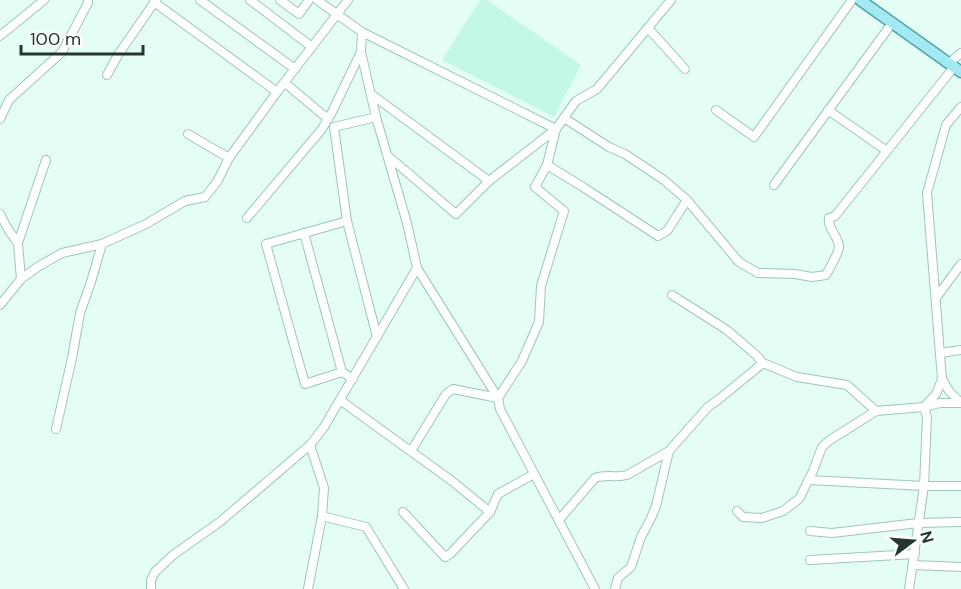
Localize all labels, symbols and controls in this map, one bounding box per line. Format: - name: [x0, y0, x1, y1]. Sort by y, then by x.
- scale bar: [21, 18, 142, 56]
- text: 100 m: [30, 27, 81, 51]
- north arrow: [883, 511, 943, 571]
- text: N: [915, 528, 939, 546]

